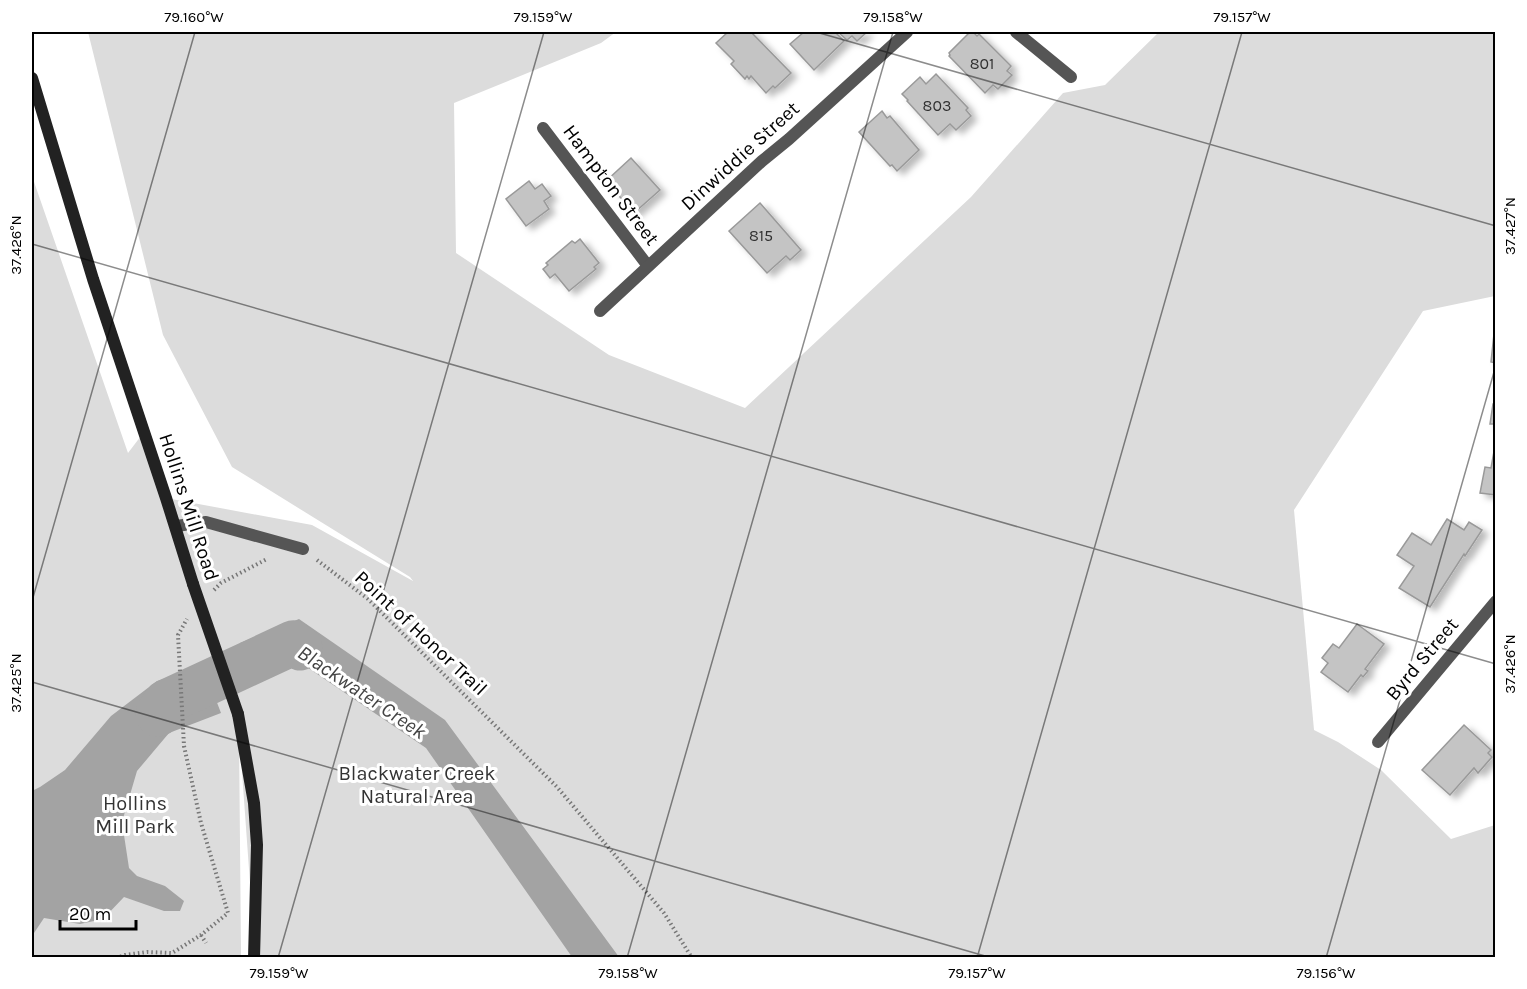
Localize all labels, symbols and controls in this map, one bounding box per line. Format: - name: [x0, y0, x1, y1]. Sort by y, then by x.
- text: 79.160°W: [164, 8, 224, 26]
- text: 79.159°W: [513, 8, 573, 26]
- text: 79.158°W: [863, 8, 923, 26]
- text: 79.157°W: [1213, 8, 1271, 26]
- house number: 801: [970, 54, 994, 73]
- house number: 803: [923, 96, 951, 115]
- street label: Dinwiddie Street: [676, 97, 804, 215]
- street label: Hampton Street: [558, 120, 664, 250]
- text: 37.427°N: [1501, 197, 1519, 255]
- text: 37.426°N: [7, 215, 25, 275]
- house number: 815: [749, 226, 773, 245]
- street label: Hollins Mill Road: [154, 430, 224, 584]
- street label: Point of Honor Trail: [350, 566, 492, 700]
- street label: Byrd Street: [1381, 613, 1463, 705]
- text: 37.426°N: [1501, 634, 1519, 694]
- water label: Blackwater Creek: [293, 640, 431, 744]
- text: 37.425°N: [7, 653, 25, 713]
- park label: Blackwater Creek Natural Area: [338, 762, 496, 808]
- park label: Hollins Mill Park: [95, 792, 175, 838]
- scale bar: [60, 893, 136, 931]
- text: 20 m: [69, 903, 111, 925]
- text: 79.159°W: [249, 964, 309, 982]
- text: 79.158°W: [598, 964, 658, 982]
- text: 79.157°W: [948, 964, 1006, 982]
- text: 79.156°W: [1297, 964, 1356, 982]

